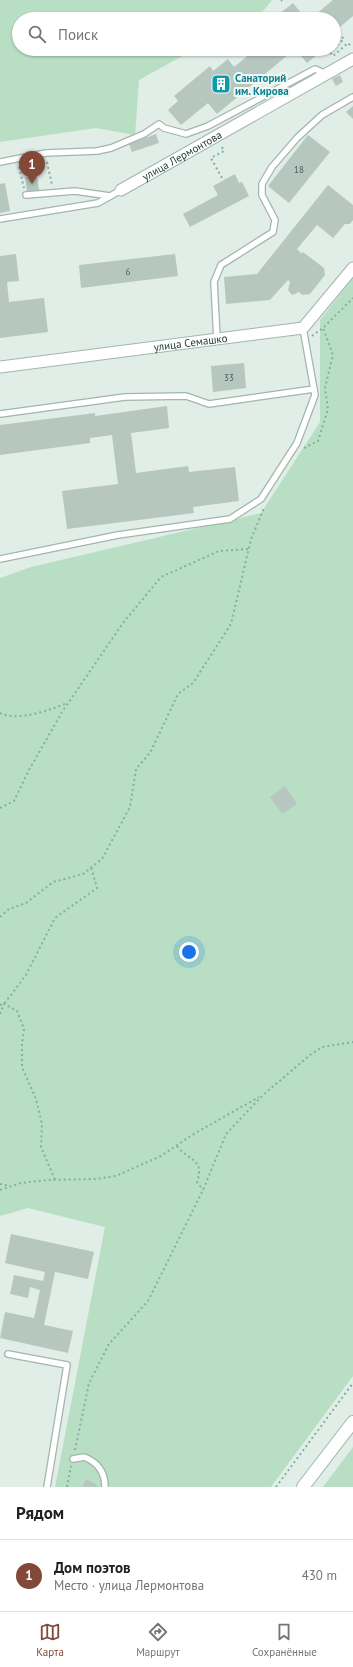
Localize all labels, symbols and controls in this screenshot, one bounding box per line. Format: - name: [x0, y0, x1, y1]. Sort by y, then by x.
- search box: [12, 12, 341, 56]
- icon: search: [26, 23, 48, 45]
- text: Поиск: [58, 25, 98, 44]
- place label: Санаторий им. Кирова: [235, 71, 289, 98]
- building icon: Санаторий им. Кирова: [210, 73, 232, 95]
- street label: улица Лермонтова: [140, 128, 224, 184]
- pin: 1: [19, 151, 45, 184]
- house number: 18: [294, 164, 304, 175]
- house number: 6: [126, 266, 131, 277]
- street label: улица Семашко: [153, 331, 228, 354]
- house number: 33: [224, 372, 234, 383]
- your location: [179, 942, 199, 962]
- text: Рядом: [16, 1502, 64, 1524]
- text: Дом поэтов: [54, 1558, 131, 1577]
- text: 1: [25, 1567, 33, 1584]
- text: 430 m: [302, 1567, 337, 1584]
- text: Место · улица Лермонтова: [54, 1577, 204, 1594]
- tab: Карта: [36, 1621, 64, 1659]
- tab: Маршрут: [136, 1621, 180, 1659]
- tab: Сохранённые: [252, 1621, 317, 1659]

